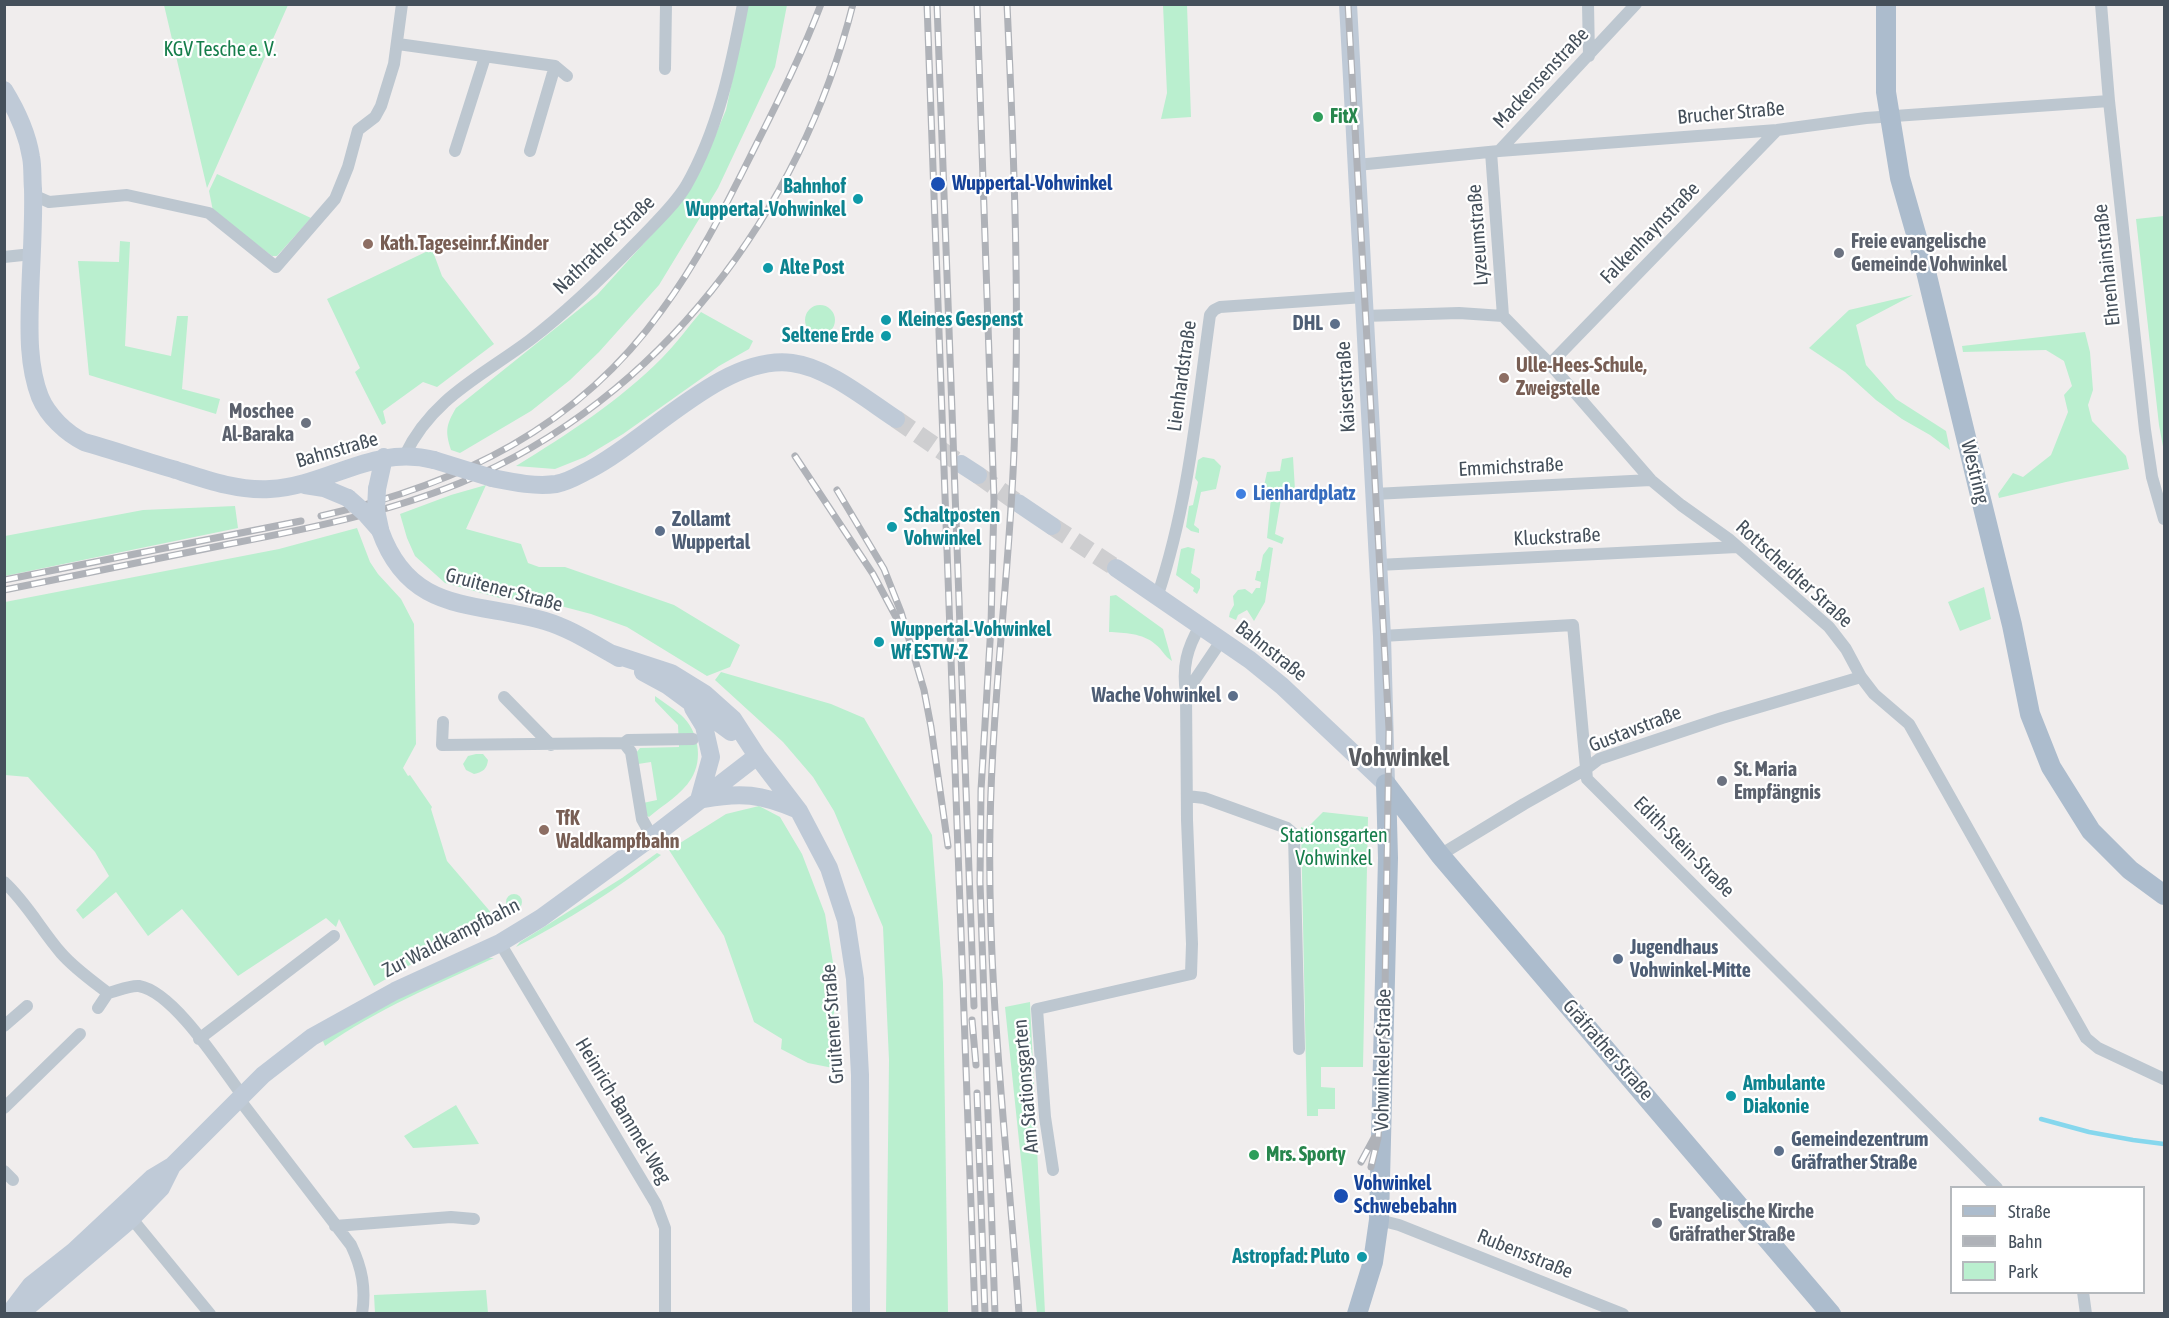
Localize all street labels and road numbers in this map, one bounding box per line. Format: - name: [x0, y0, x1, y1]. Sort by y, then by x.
- street label: Mackensenstraße: [1488, 23, 1594, 133]
- street label: Brucher Straße: [1677, 96, 1785, 130]
- street label: Falkenhaynstraße: [1595, 177, 1705, 289]
- street label: Lyzeumstraße: [1462, 183, 1494, 287]
- street label: Nathrather Straße: [548, 191, 660, 299]
- street label: Ehrenhainstraße: [2089, 203, 2125, 327]
- street label: Lienhardstraße: [1162, 319, 1202, 433]
- street label: Kaiserstraße: [1332, 341, 1360, 433]
- street label: Bahnstraße: [293, 427, 381, 473]
- street label: Westring: [1956, 438, 1994, 506]
- street label: Emmichstraße: [1458, 452, 1564, 482]
- street label: Rottscheidter Straße: [1731, 515, 1857, 633]
- street label: Kluckstraße: [1513, 523, 1601, 551]
- street label: Gruitener Straße: [443, 563, 565, 617]
- street label: Bahnstraße: [1230, 616, 1312, 686]
- street label: Gustavstraße: [1586, 700, 1684, 758]
- street label: Edith-Stein-Straße: [1629, 792, 1739, 902]
- street label: Zur Waldkampfbahn: [378, 893, 524, 983]
- street label: Gruitener Straße: [817, 963, 849, 1085]
- street label: Vohwinkeler Straße: [1370, 989, 1396, 1131]
- street label: Gräfrather Straße: [1558, 994, 1658, 1106]
- street label: Am Stationsgarten: [1008, 1018, 1044, 1154]
- street label: Heinrich-Bammel-Weg: [570, 1034, 676, 1188]
- street label: Rubensstraße: [1474, 1224, 1576, 1284]

